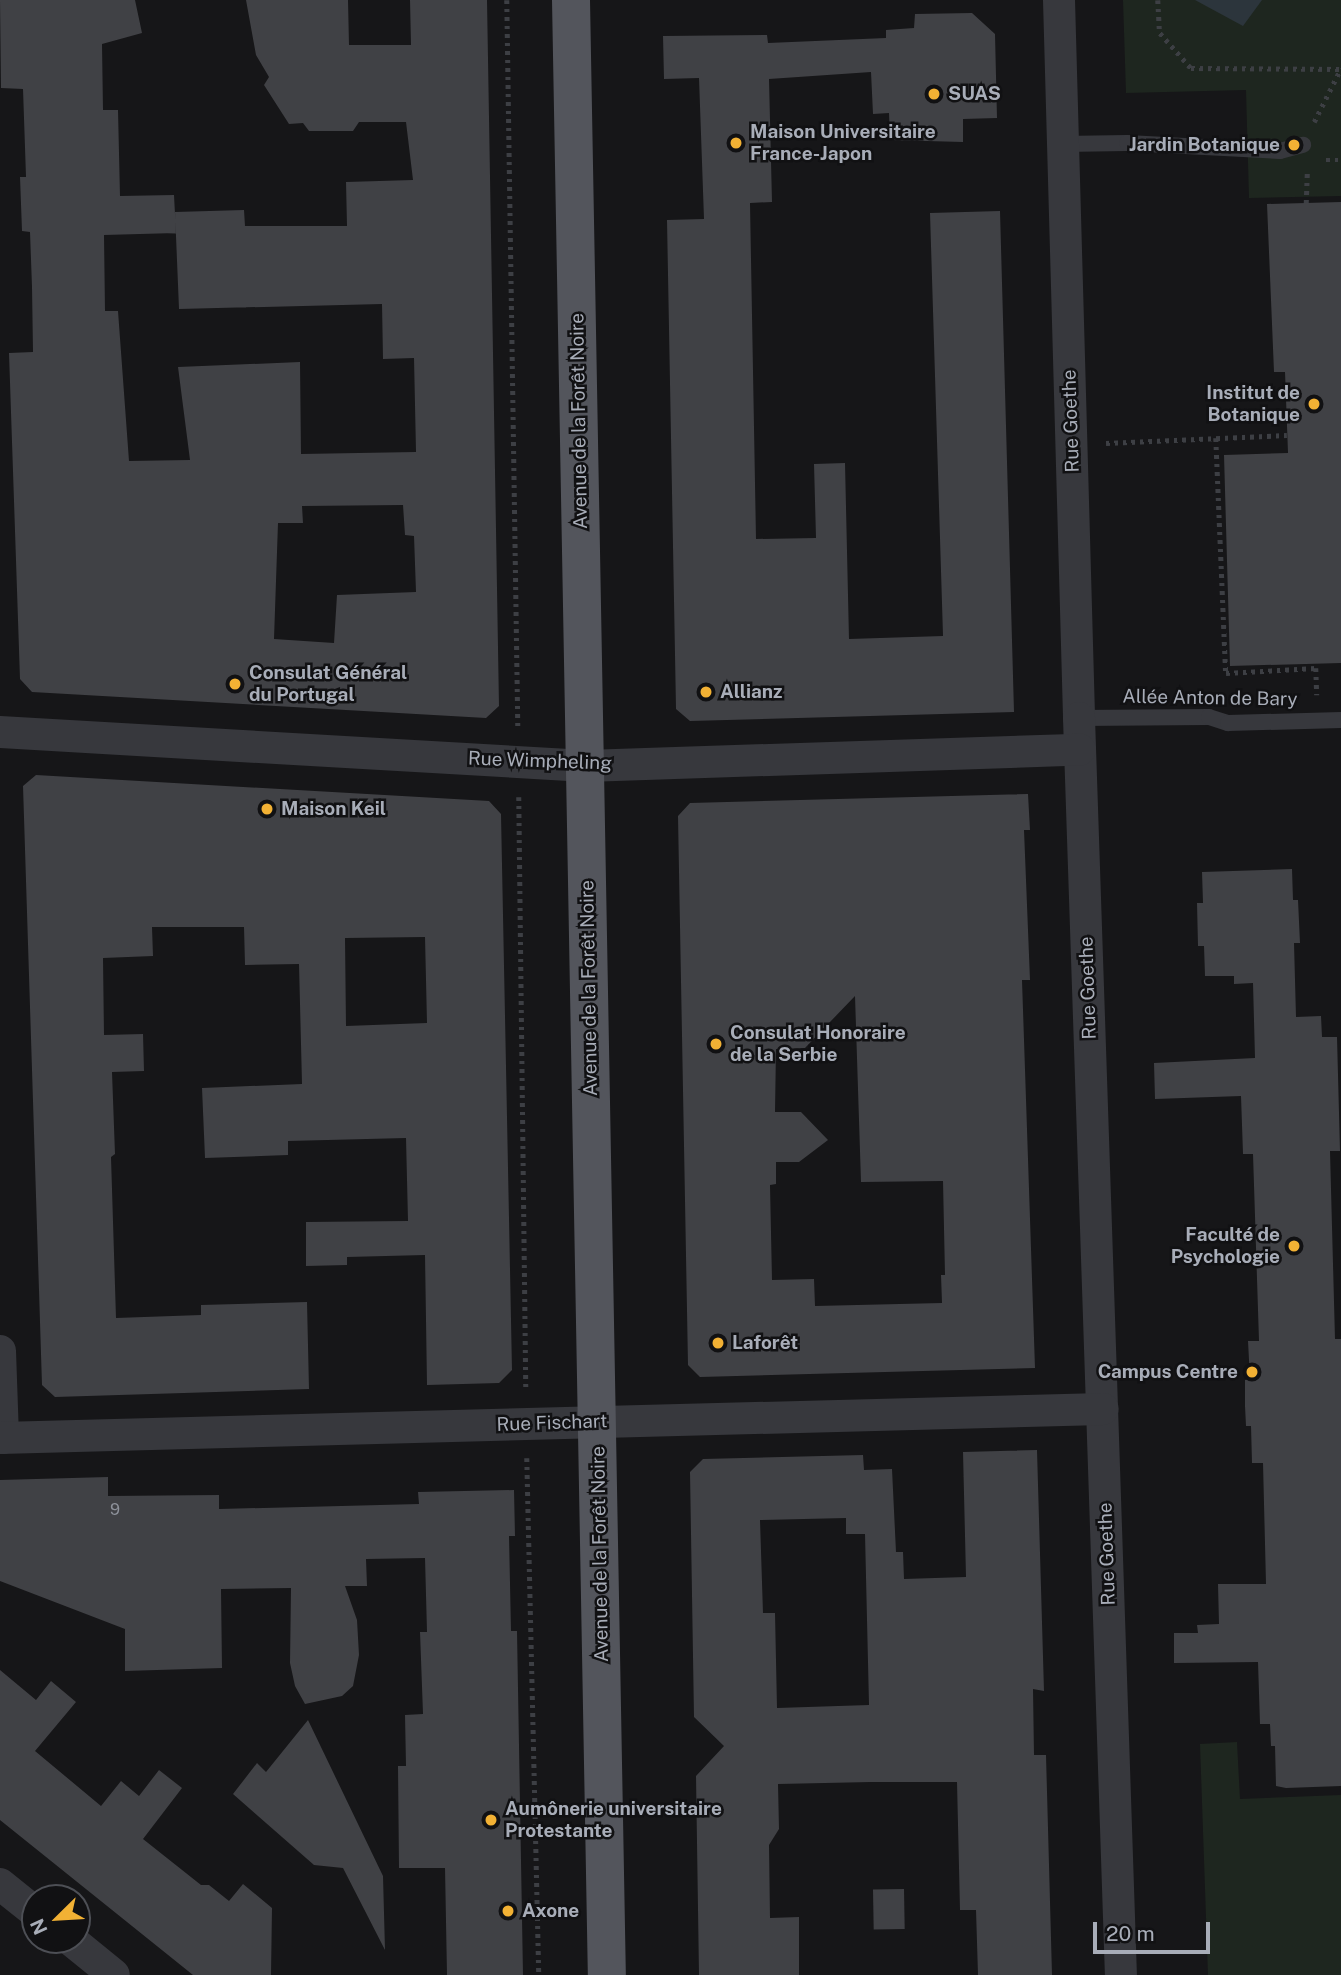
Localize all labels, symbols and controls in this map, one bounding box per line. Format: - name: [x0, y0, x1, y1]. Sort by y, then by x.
- place label: SUAS: [948, 83, 1001, 105]
- marker: SUAS: [926, 86, 942, 102]
- place label: Maison Universitaire France-Japon: [750, 121, 936, 165]
- place label: Jardin Botanique: [1129, 134, 1280, 156]
- marker: Maison Universitaire France-Japon: [728, 135, 744, 151]
- marker: Jardin Botanique: [1286, 137, 1302, 153]
- street label: Avenue de la Forêt Noire: [566, 313, 592, 529]
- street label: Rue Goethe: [1058, 369, 1084, 473]
- place label: Institut de Botanique: [1206, 382, 1300, 426]
- marker: Institut de Botanique: [1306, 396, 1322, 412]
- place label: Consulat Général du Portugal: [249, 662, 407, 706]
- marker: Consulat Général du Portugal: [227, 676, 243, 692]
- place label: Allianz: [720, 681, 782, 703]
- marker: Allianz: [698, 684, 714, 700]
- street label: Allée Anton de Bary: [1122, 685, 1298, 711]
- street label: Rue Wimpheling: [467, 747, 613, 775]
- place label: Maison Keil: [281, 798, 386, 820]
- marker: Maison Keil: [259, 801, 275, 817]
- street label: Avenue de la Forêt Noire: [576, 880, 602, 1096]
- street label: Rue Goethe: [1075, 936, 1101, 1040]
- place label: Consulat Honoraire de la Serbie: [730, 1022, 906, 1066]
- marker: Consulat Honoraire de la Serbie: [708, 1036, 724, 1052]
- place label: Faculté de Psychologie: [1171, 1224, 1280, 1268]
- marker: Faculté de Psychologie: [1286, 1238, 1302, 1254]
- place label: Laforêt: [732, 1332, 798, 1354]
- marker: Laforêt: [710, 1335, 726, 1351]
- place label: Campus Centre: [1098, 1361, 1238, 1383]
- marker: Campus Centre: [1244, 1364, 1260, 1380]
- street label: Rue Fischart: [496, 1410, 608, 1436]
- street label: Avenue de la Forêt Noire: [587, 1446, 613, 1662]
- house number: 9: [110, 1500, 120, 1520]
- street label: Rue Goethe: [1094, 1502, 1120, 1606]
- place label: Aumônerie universitaire Protestante: [505, 1798, 722, 1842]
- marker: Aumônerie universitaire Protestante: [483, 1812, 499, 1828]
- north arrow: [21, 1884, 91, 1954]
- place label: Axone: [522, 1900, 579, 1922]
- marker: Axone: [500, 1903, 516, 1919]
- scale bar: [1096, 1909, 1213, 1953]
- text: N: [26, 1915, 52, 1938]
- text: 20 m: [1106, 1921, 1155, 1946]

